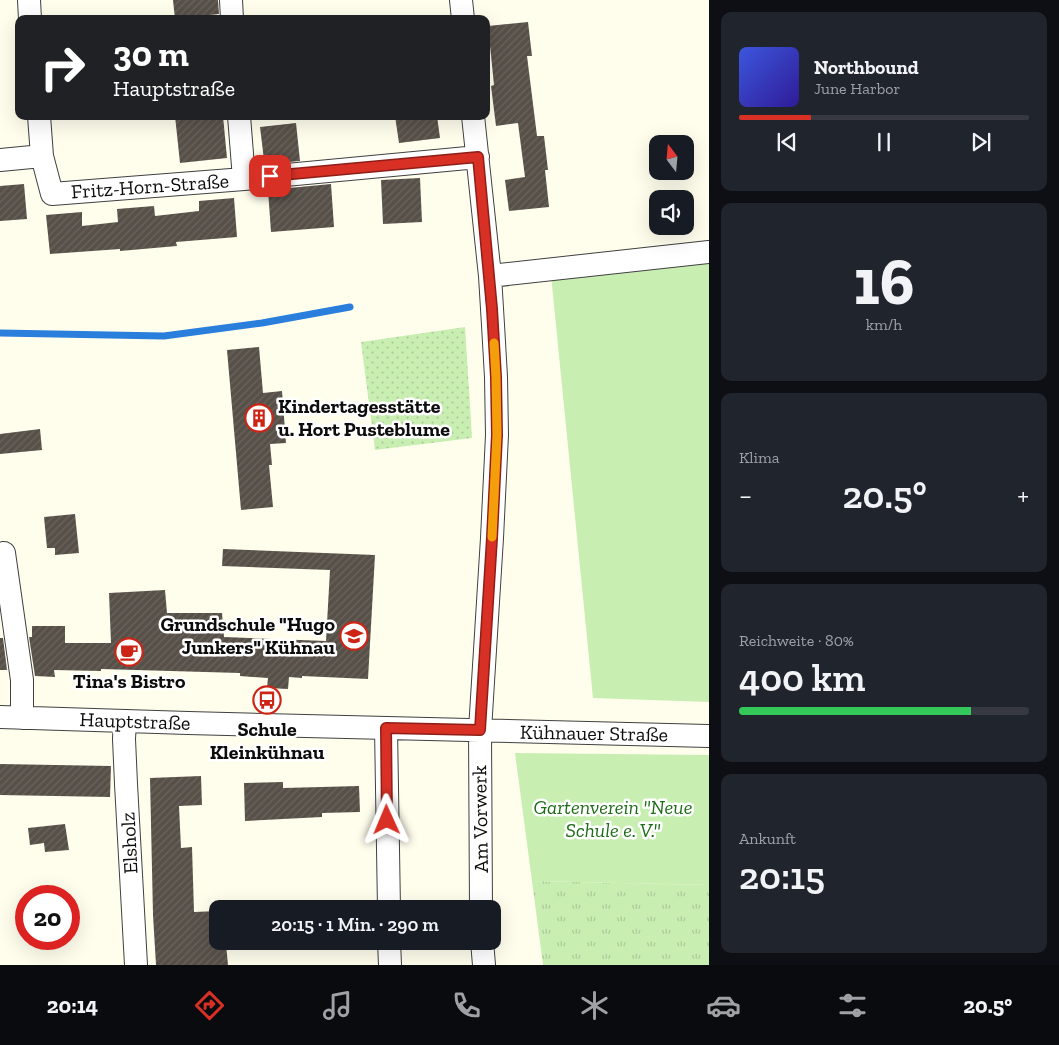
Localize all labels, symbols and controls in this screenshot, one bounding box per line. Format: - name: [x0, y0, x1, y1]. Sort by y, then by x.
- text: 30 m: [113, 33, 189, 75]
- icon: right: [30, 35, 95, 100]
- text: Northbound: [814, 56, 919, 79]
- text: Hauptstraße: [113, 75, 235, 102]
- text: June Harbor: [814, 79, 900, 98]
- icon: previous: [773, 128, 801, 156]
- icon: pause: [870, 128, 898, 156]
- icon: next: [967, 128, 995, 156]
- north arrow: [649, 135, 694, 180]
- map controls: [649, 135, 694, 235]
- pin: [249, 155, 291, 197]
- icon: arrive: [256, 162, 284, 190]
- street label: Fritz-Horn-Straße: [70, 169, 230, 203]
- button: sound: [649, 190, 694, 235]
- text: 16: [853, 243, 915, 321]
- text: km/h: [866, 315, 902, 334]
- place label: Kindertagesstätte u. Hort Pusteblume: [278, 394, 450, 441]
- building icon: Kindertagesstätte u. Hort Pusteblume: [244, 403, 274, 433]
- text: Klima: [739, 448, 780, 467]
- text: 20.5°: [842, 472, 927, 518]
- text: −: [739, 479, 752, 512]
- text: +: [1017, 479, 1029, 512]
- place label: Grundschule "Hugo Junkers" Kühnau: [160, 612, 336, 659]
- school or university icon: Grundschule "Hugo Junkers" Kühnau: [339, 621, 369, 651]
- text: Reichweite · 80%: [739, 631, 854, 650]
- cafe icon: Tina's Bistro: [114, 637, 144, 667]
- text: 400 km: [739, 655, 865, 701]
- place label: Tina's Bistro: [73, 669, 186, 693]
- bus stop icon: Schule Kleinkühnau: [252, 685, 282, 715]
- street label: Hauptstraße: [79, 707, 191, 735]
- place label: Schule Kleinkühnau: [210, 717, 325, 764]
- street label: Kühnauer Straße: [520, 720, 668, 746]
- street label: Am Vorwerk: [467, 764, 493, 873]
- position arrow: [360, 793, 412, 845]
- park label: Gartenverein "Neue Schule e. V.": [534, 795, 692, 842]
- street label: Elsholz: [115, 811, 143, 875]
- text: Ankunft: [739, 829, 796, 848]
- text: 20:15: [739, 853, 825, 899]
- speed limit sign: 20: [15, 885, 80, 950]
- text: 20:15 · 1 Min. · 290 m: [271, 913, 439, 936]
- icon: directions: [192, 988, 227, 1023]
- icon: music: [320, 988, 355, 1023]
- icon: phone: [449, 988, 484, 1023]
- icon: climate: [577, 988, 612, 1023]
- icon: car: [706, 988, 741, 1023]
- icon: filters: [835, 988, 870, 1023]
- text: 20:14: [47, 992, 98, 1019]
- text: 20.5°: [963, 992, 1012, 1019]

